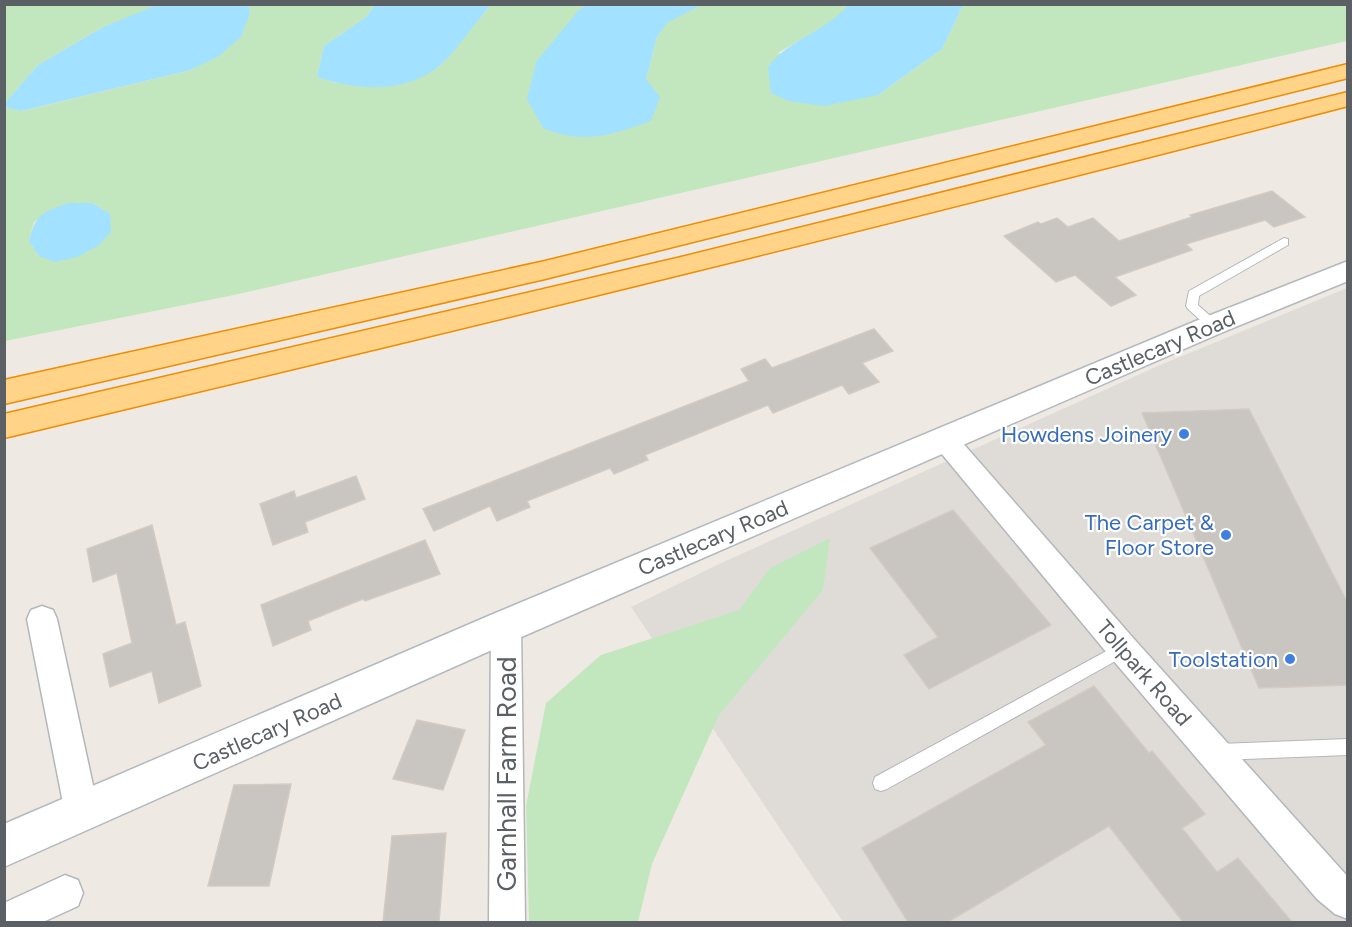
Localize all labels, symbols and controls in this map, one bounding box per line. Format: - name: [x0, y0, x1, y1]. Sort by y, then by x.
- street label: Castlecary Road: [1081, 304, 1239, 392]
- place label: Howdens Joinery: [1001, 421, 1172, 448]
- marker: Howdens Joinery: [1177, 427, 1191, 441]
- street label: Castlecary Road: [634, 494, 792, 582]
- place label: The Carpet & Floor Store: [1085, 509, 1214, 561]
- marker: The Carpet & Floor Store: [1219, 528, 1233, 542]
- street label: Tollpark Road: [1091, 614, 1197, 732]
- place label: Toolstation: [1169, 646, 1278, 673]
- marker: Toolstation: [1283, 652, 1297, 666]
- street label: Garnhall Farm Road: [490, 656, 523, 892]
- street label: Castlecary Road: [188, 687, 346, 777]

